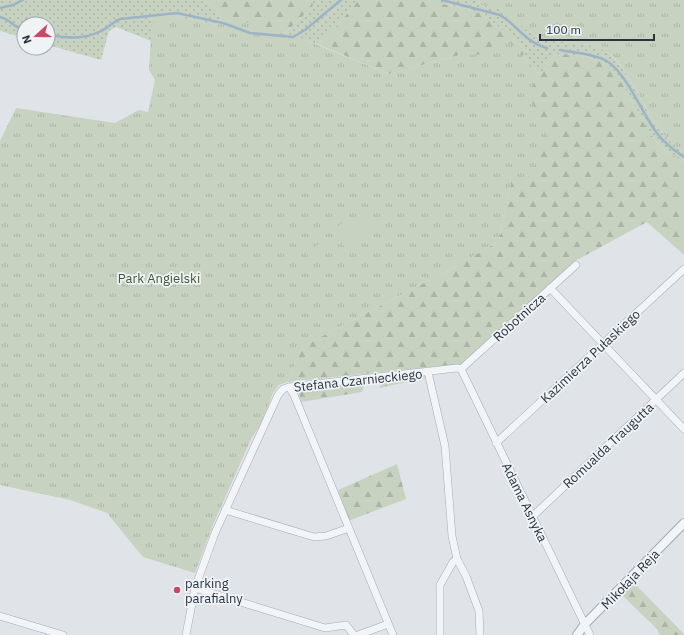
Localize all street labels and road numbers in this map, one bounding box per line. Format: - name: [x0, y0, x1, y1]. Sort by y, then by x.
- street label: Robotnicza: [490, 289, 549, 345]
- street label: Kazimierza Pułaskiego: [537, 306, 644, 407]
- street label: Stefana Czarnieckiego: [293, 365, 423, 396]
- street label: Romualda Traugutta: [559, 399, 657, 492]
- street label: Adama Asnyka: [498, 460, 551, 545]
- street label: Mikołaja Reja: [598, 546, 663, 613]

